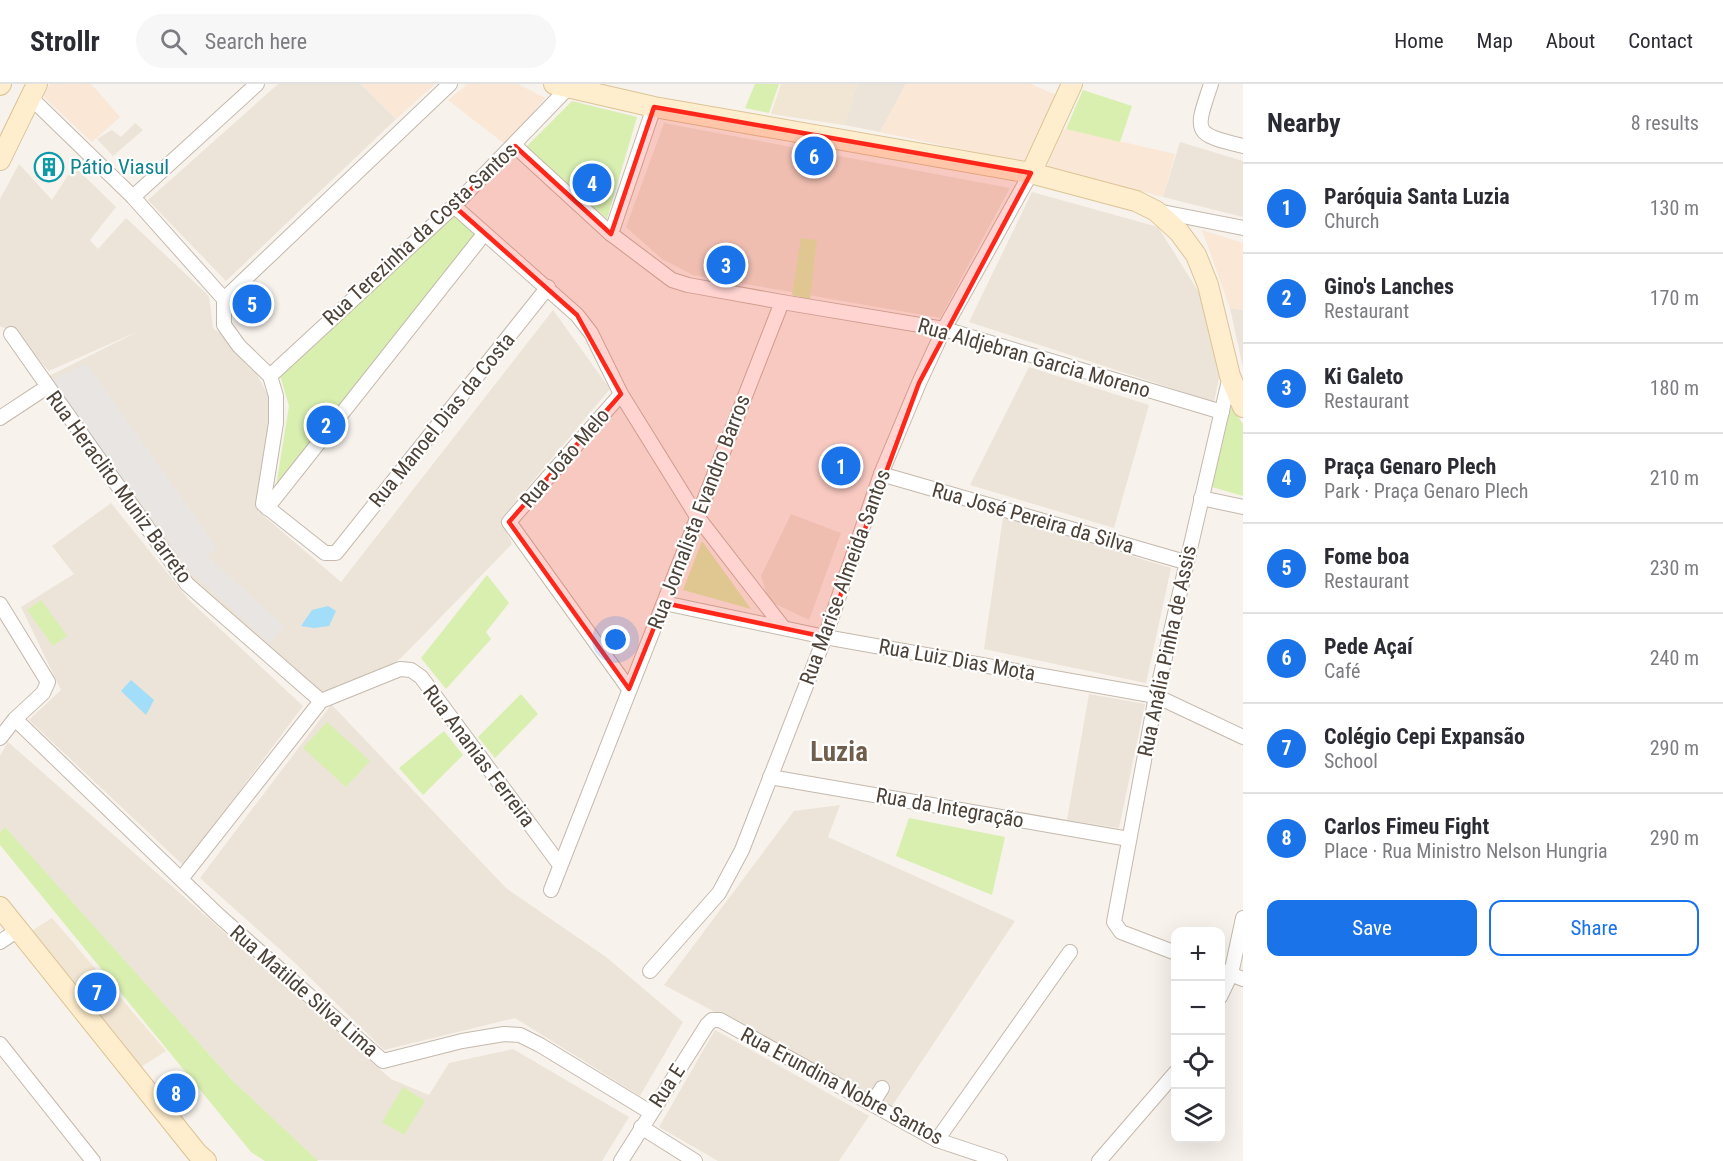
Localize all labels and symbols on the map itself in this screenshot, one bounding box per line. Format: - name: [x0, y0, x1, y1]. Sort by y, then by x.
- pin: 6: [794, 134, 834, 178]
- street label: Rua Terezinha da Costa Santos: [318, 138, 522, 330]
- building icon: Pátio Viasul: [33, 151, 65, 183]
- place label: Pátio Viasul: [70, 155, 169, 179]
- pin: 4: [572, 160, 612, 206]
- pin: 3: [706, 242, 746, 288]
- pin: 5: [232, 282, 272, 326]
- street label: Rua Aldjebran Garcia Moreno: [915, 313, 1153, 403]
- street label: Rua Manoel Dias da Costa: [364, 328, 520, 512]
- street label: Rua Heraclito Muniz Barreto: [41, 386, 197, 588]
- street label: Rua Jornalista Evandro Barros: [643, 391, 755, 633]
- pin: 2: [306, 402, 346, 448]
- street label: Rua João Melo: [515, 404, 615, 512]
- pin: 1: [822, 444, 860, 488]
- street label: Rua Marise Almeida Santos: [795, 466, 895, 688]
- street label: Rua José Pereira da Silva: [929, 478, 1137, 558]
- street label: Rua Anália Pinha de Assis: [1133, 543, 1201, 759]
- your location: [601, 625, 630, 654]
- street label: Rua Luiz Dias Mota: [877, 634, 1037, 686]
- street label: Rua Ananias Ferreira: [418, 680, 540, 832]
- district label: Luzia: [810, 736, 868, 768]
- street label: Rua da Integração: [874, 783, 1026, 833]
- street label: Rua Matilde Silva Lima: [225, 920, 383, 1062]
- pin: 7: [78, 970, 116, 1014]
- street label: Rua Erundina Nobre Santos: [737, 1022, 947, 1150]
- street label: Rua E: [644, 1060, 690, 1112]
- pin: 8: [156, 1070, 195, 1116]

